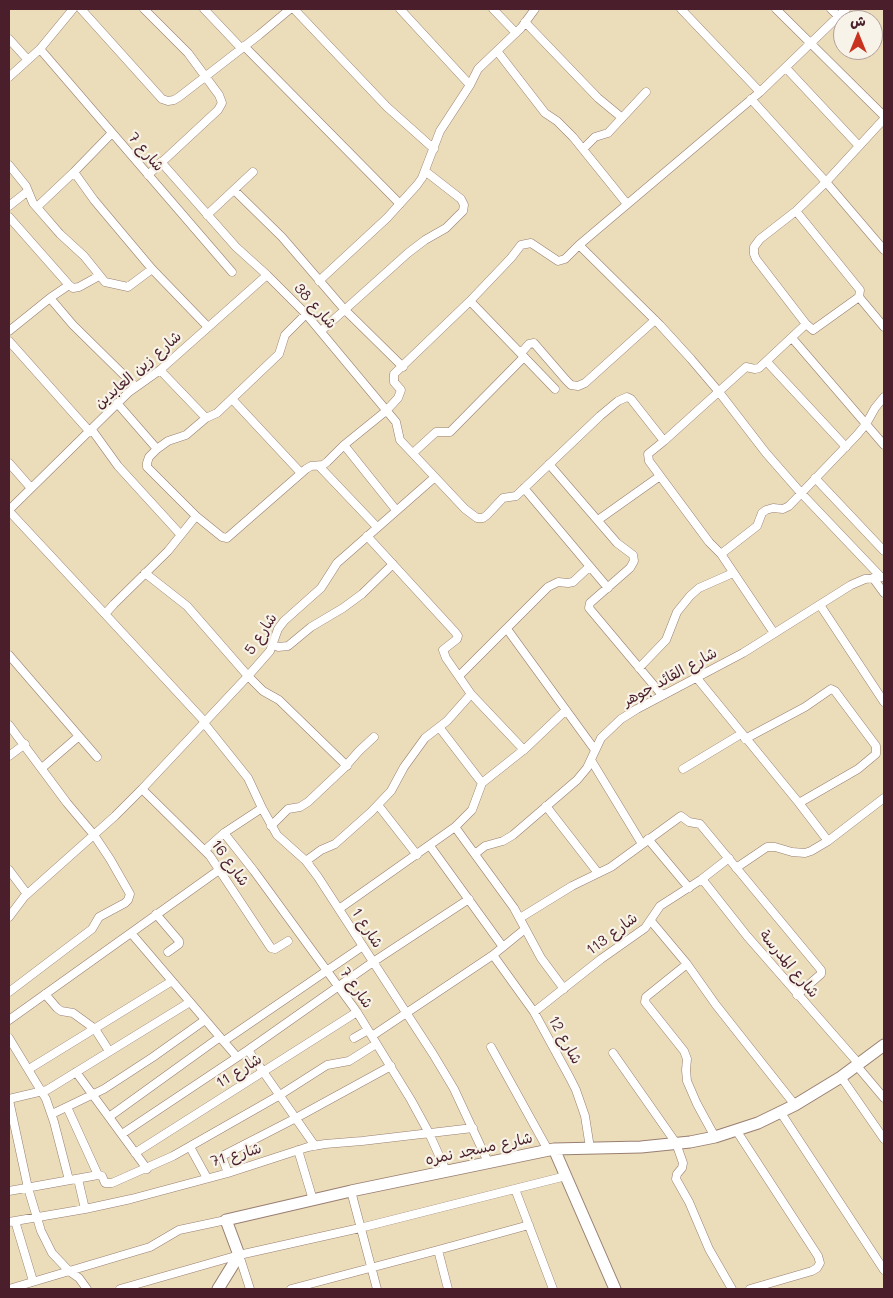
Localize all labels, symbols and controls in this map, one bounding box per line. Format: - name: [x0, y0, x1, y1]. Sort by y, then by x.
- north arrow: [833, 10, 883, 60]
- text: ش: [850, 11, 866, 30]
- street label: شارع 7: [124, 129, 168, 175]
- street label: شارع 38: [290, 279, 340, 333]
- street label: شارع زين العابدين: [91, 327, 185, 413]
- street label: شارع 5: [241, 610, 281, 658]
- street label: شارع القائد جوهر: [620, 644, 720, 710]
- street label: شارع 16: [207, 836, 253, 890]
- street label: شارع 1: [347, 905, 387, 951]
- street label: شارع 113: [583, 909, 641, 959]
- street label: شارع المدرسة: [755, 926, 823, 1002]
- street label: شارع 7: [336, 964, 376, 1012]
- street label: شارع 12: [544, 1013, 586, 1067]
- street label: شارع 11: [213, 1050, 265, 1092]
- street label: شارع مسجد نمره: [424, 1129, 534, 1169]
- street label: شارع 71: [208, 1139, 264, 1171]

